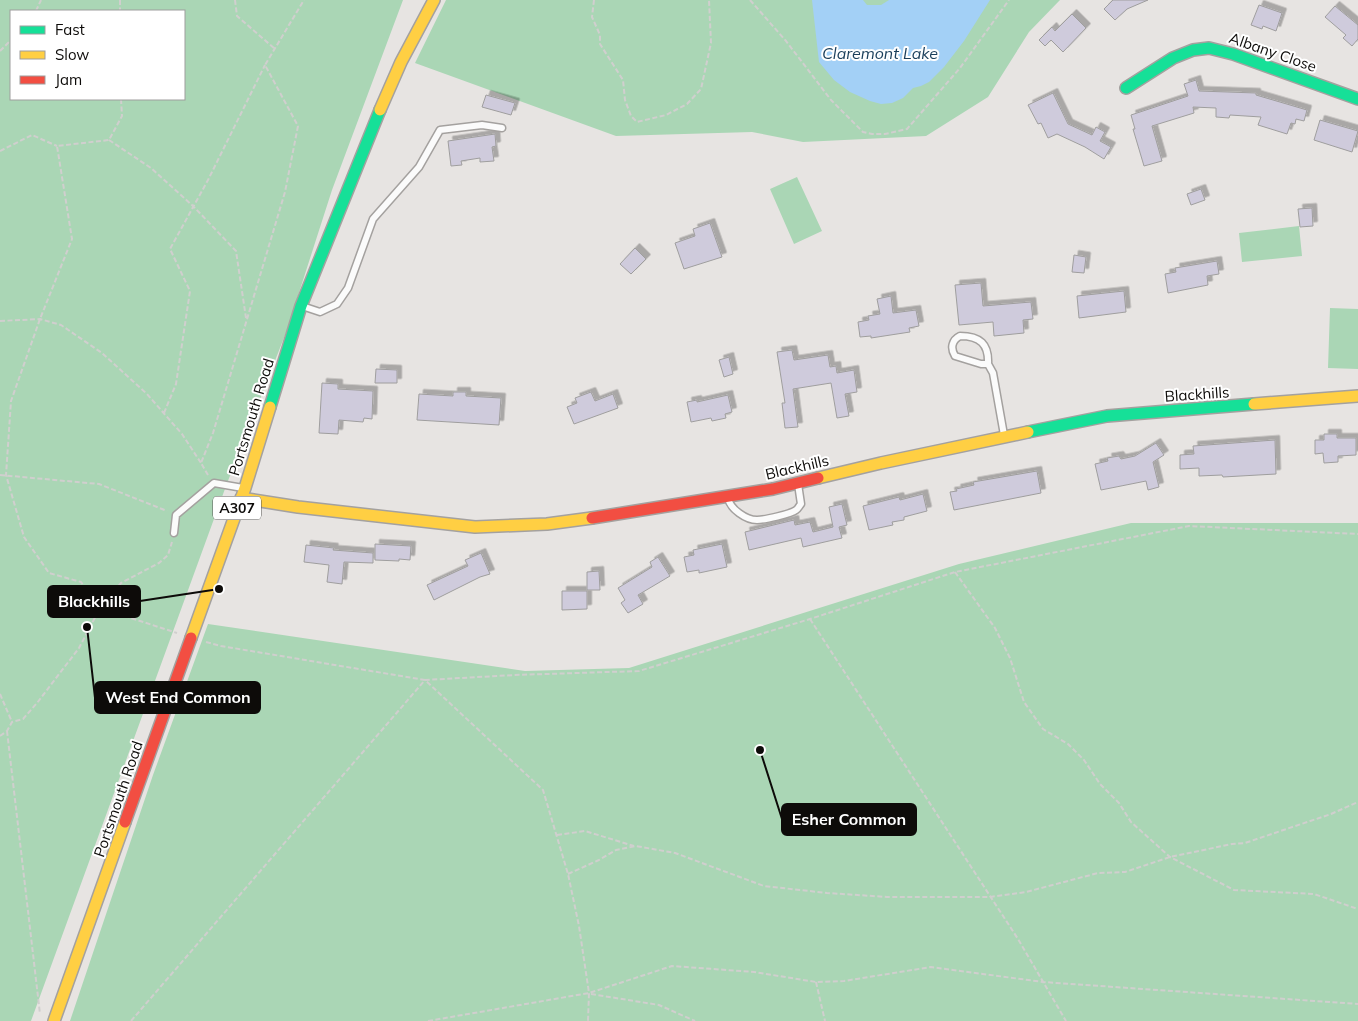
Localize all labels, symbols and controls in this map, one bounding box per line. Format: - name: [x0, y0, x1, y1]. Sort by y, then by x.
- legend: [10, 10, 185, 100]
- text: Fast: [55, 20, 85, 39]
- street label: Albany Close: [1227, 28, 1319, 76]
- water label: Claremont Lake: [822, 43, 938, 63]
- text: Slow: [55, 45, 89, 64]
- text: Jam: [55, 70, 82, 89]
- street label: Portsmouth Road: [224, 356, 278, 478]
- street label: Blackhills: [1164, 382, 1230, 406]
- street label: Blackhills: [763, 450, 831, 484]
- road number: A307: [213, 496, 261, 520]
- callout: Blackhills: [48, 586, 140, 617]
- text: Blackhills: [58, 591, 130, 611]
- callout: West End Common: [95, 682, 260, 713]
- text: West End Common: [105, 687, 251, 707]
- street label: Portsmouth Road: [89, 738, 147, 860]
- callout: Esher Common: [782, 804, 916, 835]
- text: Esher Common: [792, 809, 906, 829]

